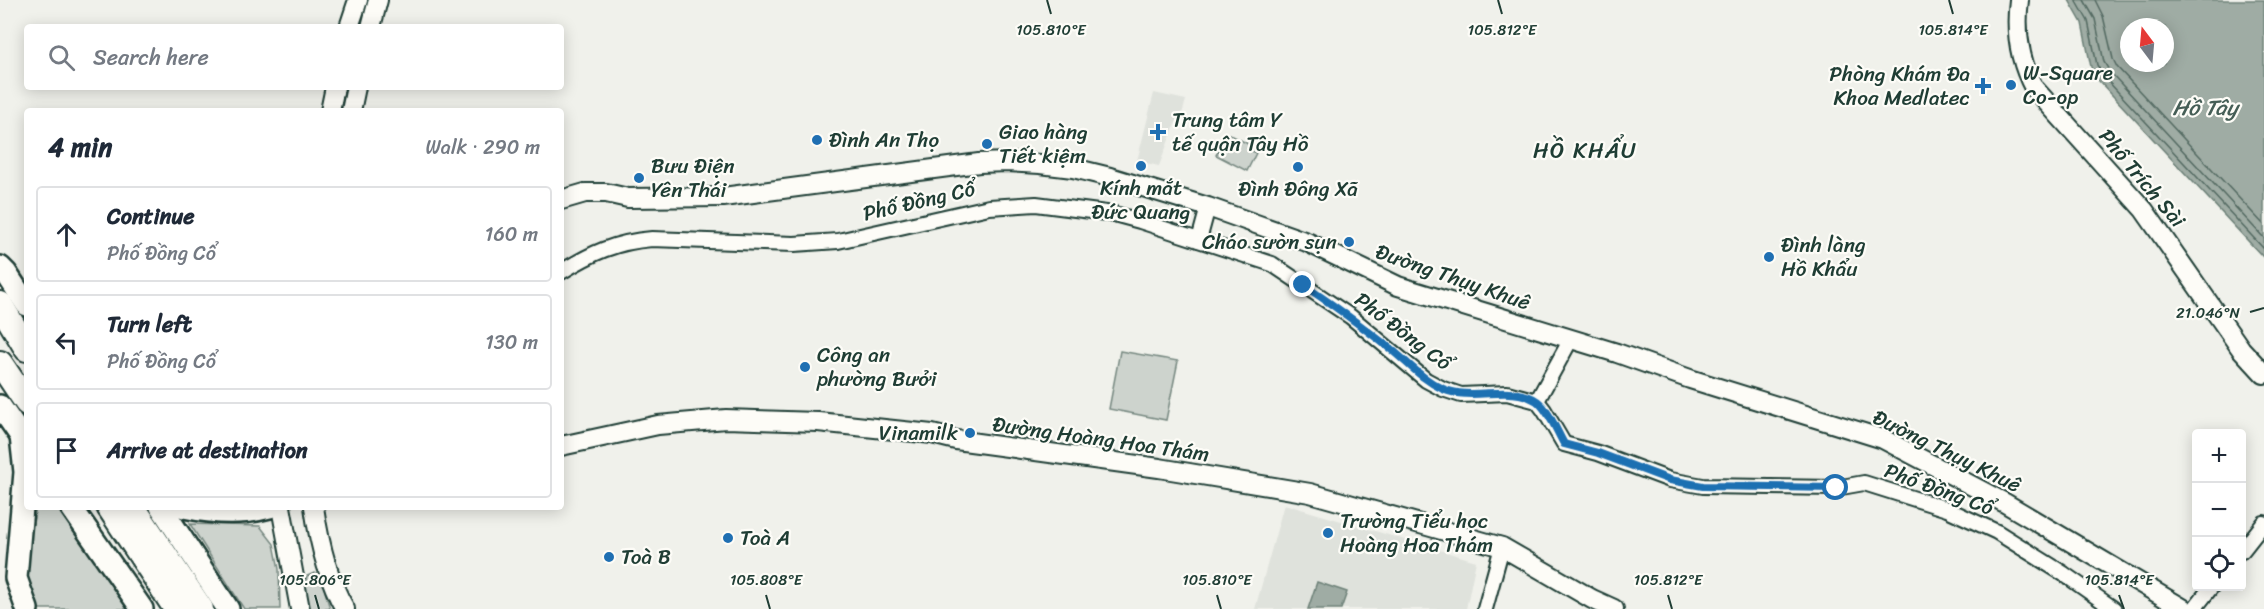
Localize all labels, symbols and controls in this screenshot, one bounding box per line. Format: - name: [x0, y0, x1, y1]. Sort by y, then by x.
- text: 105.810°E: [1016, 17, 1087, 43]
- text: 105.812°E: [1468, 17, 1538, 43]
- text: 105.814°E: [1918, 17, 1989, 43]
- north arrow: [2120, 18, 2174, 72]
- search box: [24, 24, 564, 90]
- text: Search here: [93, 38, 209, 77]
- icon: search: [45, 41, 78, 74]
- place label: W-Square Co-op: [2023, 54, 2113, 116]
- place label: Phòng Khám Đa Khoa Medlatec: [1829, 55, 1970, 117]
- marker: Phòng Khám Đa Khoa Medlatec: [1974, 77, 1992, 95]
- marker: W-Square Co-op: [2004, 78, 2018, 92]
- water label: Hồ Tây: [2172, 88, 2241, 127]
- place label: Trung tâm Y tế quận Tây Hồ: [1172, 101, 1309, 163]
- place label: Giao hàng Tiết kiệm: [999, 113, 1088, 175]
- street label: Phố Trích Sài: [2089, 120, 2196, 237]
- place label: Đình An Thọ: [829, 121, 939, 159]
- marker: Trung tâm Y tế quận Tây Hồ: [1149, 123, 1167, 141]
- text: 4 min: [48, 124, 112, 170]
- text: Walk · 290 m: [425, 130, 540, 165]
- district label: HỒ KHẨU: [1533, 131, 1637, 170]
- marker: Đình An Thọ: [810, 133, 824, 147]
- marker: Giao hàng Tiết kiệm: [980, 137, 994, 151]
- place label: Bưu Điện Yên Thái: [651, 147, 735, 209]
- marker: Kính mắt Đức Quang: [1134, 159, 1148, 173]
- marker: Đình Đông Xã: [1291, 160, 1305, 174]
- street label: Phố Đồng Cổ: [859, 169, 982, 232]
- place label: Kính mắt Đức Quang: [1092, 169, 1190, 231]
- place label: Đình Đông Xã: [1238, 170, 1358, 208]
- marker: Bưu Điện Yên Thái: [632, 171, 646, 185]
- text: Continue: [107, 197, 195, 236]
- text: 160 m: [485, 217, 538, 252]
- icon: ahead: [50, 218, 83, 251]
- place label: Cháo sườn sụn: [1202, 223, 1337, 261]
- place label: Đình làng Hồ Khẩu: [1781, 226, 1866, 288]
- street label: Đường Thụy Khuê: [1370, 233, 1536, 321]
- marker: Cháo sườn sụn: [1342, 235, 1356, 249]
- text: Phố Đồng Cổ: [107, 236, 216, 271]
- marker: Đình làng Hồ Khẩu: [1762, 250, 1776, 264]
- route end: [1289, 271, 1315, 297]
- street label: Phố Đồng Cổ: [1346, 281, 1463, 383]
- text: 21.046°N: [2176, 300, 2241, 326]
- text: Turn left: [107, 305, 192, 344]
- text: 130 m: [485, 325, 538, 360]
- icon: left: [50, 326, 83, 359]
- place label: Công an phường Bưởi: [816, 336, 938, 398]
- text: Phố Đồng Cổ: [107, 344, 216, 379]
- marker: Công an phường Bưởi: [798, 360, 812, 374]
- street label: Đường Thụy Khuê: [1866, 399, 2028, 504]
- street label: Đường Hoàng Hoa Thám: [990, 405, 1212, 473]
- place label: Vinamilk: [879, 414, 959, 452]
- marker: Vinamilk: [963, 426, 977, 440]
- map controls: [2192, 429, 2246, 591]
- button: +: [2192, 429, 2246, 483]
- text: Arrive at destination: [107, 431, 308, 470]
- icon: arrive: [50, 434, 83, 467]
- street label: Phố Đồng Cổ: [1879, 452, 2002, 528]
- route start: [1822, 474, 1848, 500]
- button: −: [2192, 483, 2246, 537]
- place label: Trường Tiểu học Hoàng Hoa Thám: [1340, 502, 1493, 564]
- place label: Toà A: [740, 519, 790, 557]
- marker: Trường Tiểu học Hoàng Hoa Thám: [1321, 526, 1335, 540]
- marker: Toà A: [721, 531, 735, 545]
- button: locate: [2192, 537, 2246, 591]
- place label: Toà B: [621, 538, 671, 576]
- marker: Toà B: [602, 550, 616, 564]
- text: 105.806°E: [279, 567, 352, 593]
- text: 105.808°E: [730, 567, 804, 593]
- text: 105.810°E: [1182, 567, 1253, 593]
- text: 105.812°E: [1634, 567, 1704, 593]
- text: 105.814°E: [2084, 567, 2155, 593]

